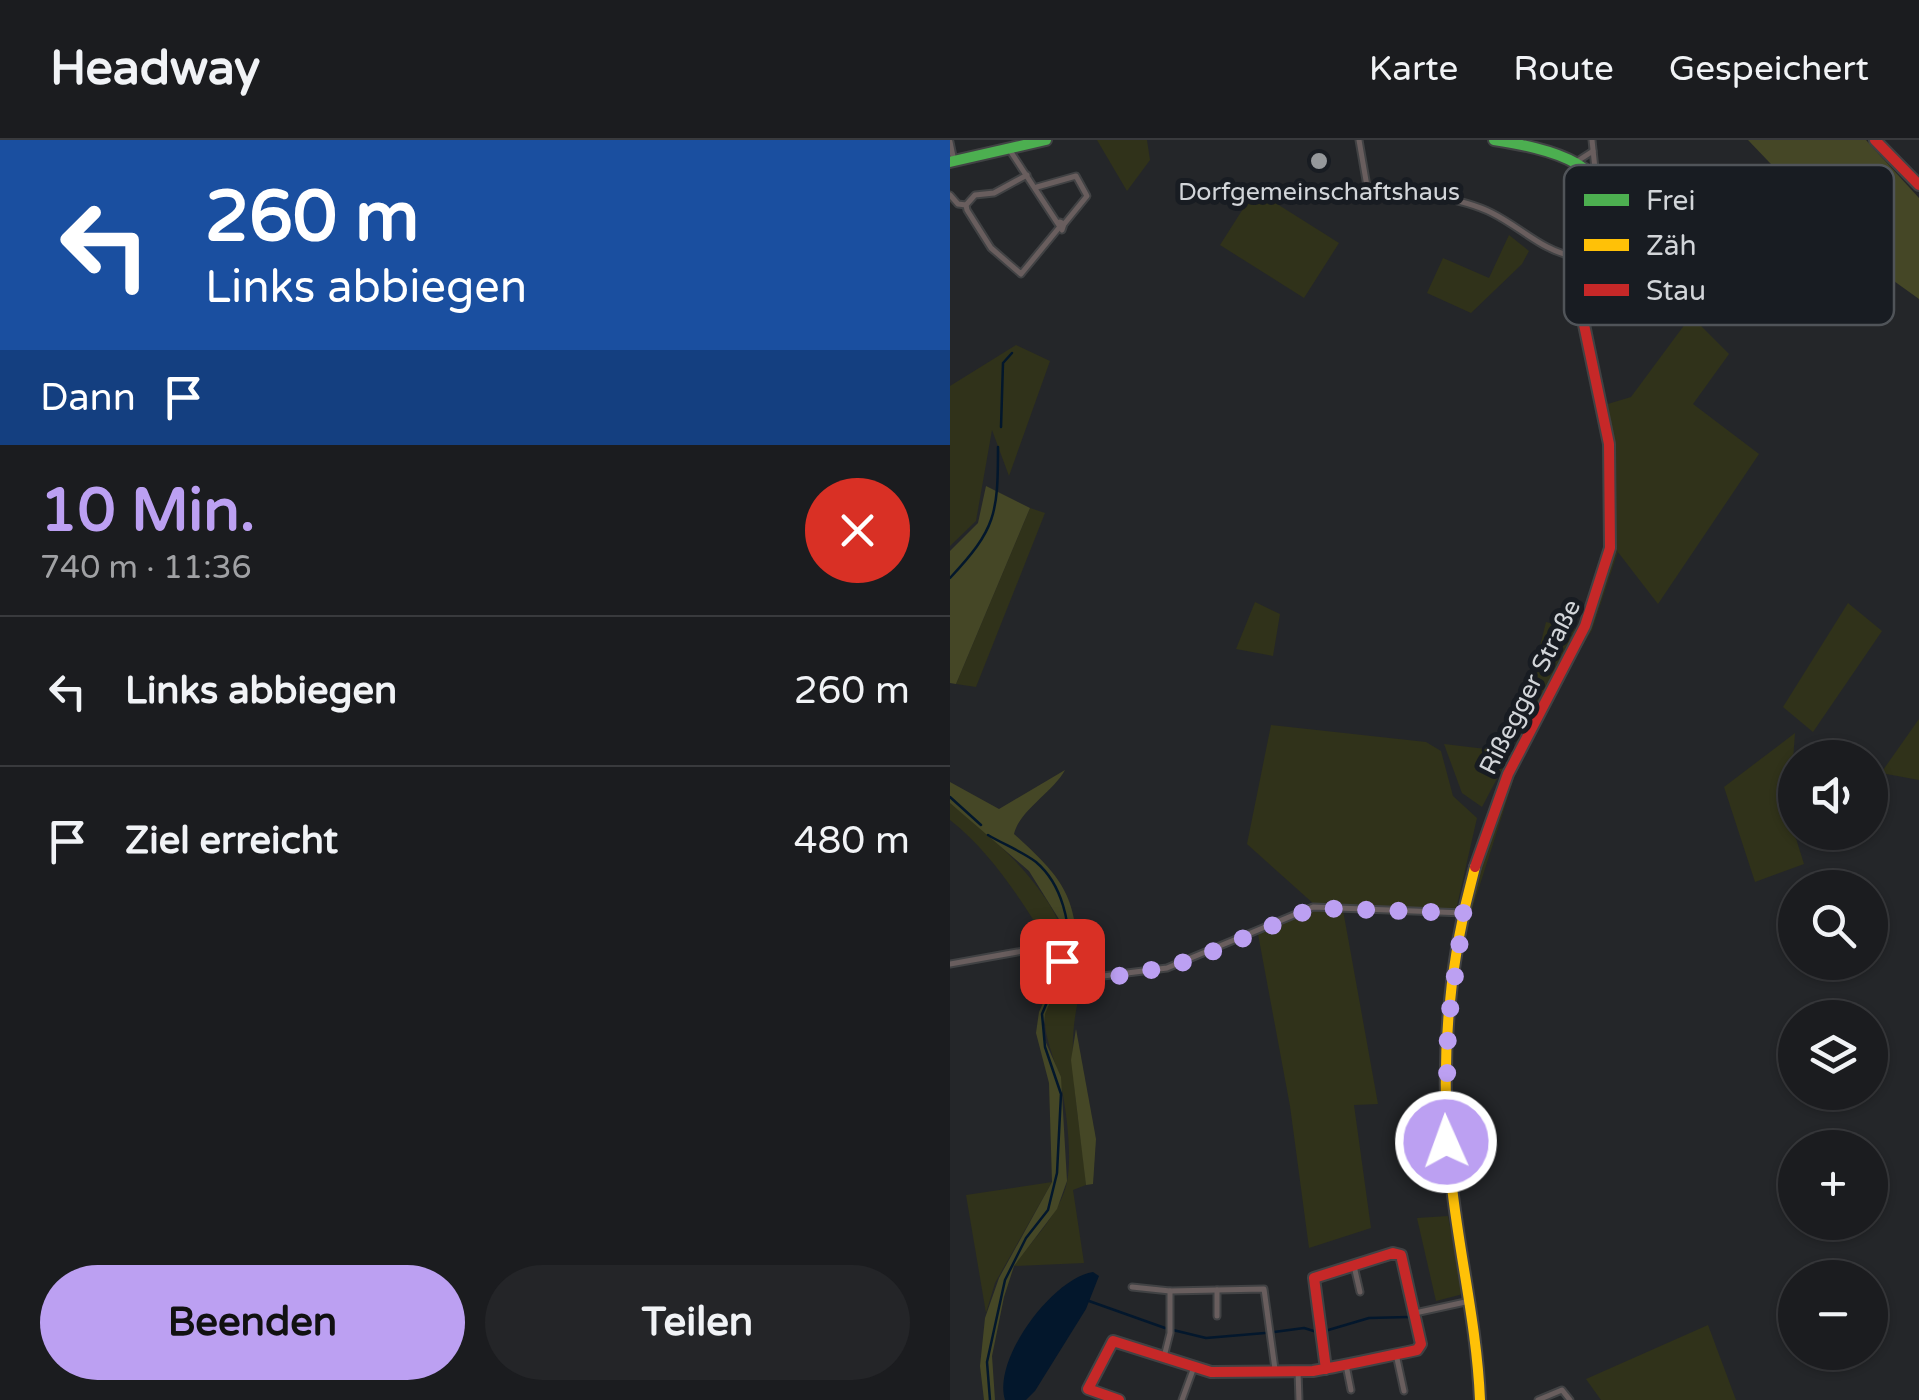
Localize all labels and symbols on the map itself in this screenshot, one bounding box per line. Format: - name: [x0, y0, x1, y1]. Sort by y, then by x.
- marker: Dorfgemeinschaftshaus: [1308, 150, 1330, 172]
- legend: [1564, 165, 1894, 325]
- place label: Dorfgemeinschaftshaus: [1178, 177, 1460, 207]
- text: Frei: [1646, 184, 1695, 218]
- text: Zäh: [1646, 229, 1697, 263]
- text: Stau: [1646, 274, 1706, 308]
- street label: Rißegger Straße: [1473, 594, 1587, 780]
- pin: [1020, 919, 1105, 1004]
- position arrow: [1394, 1090, 1498, 1194]

